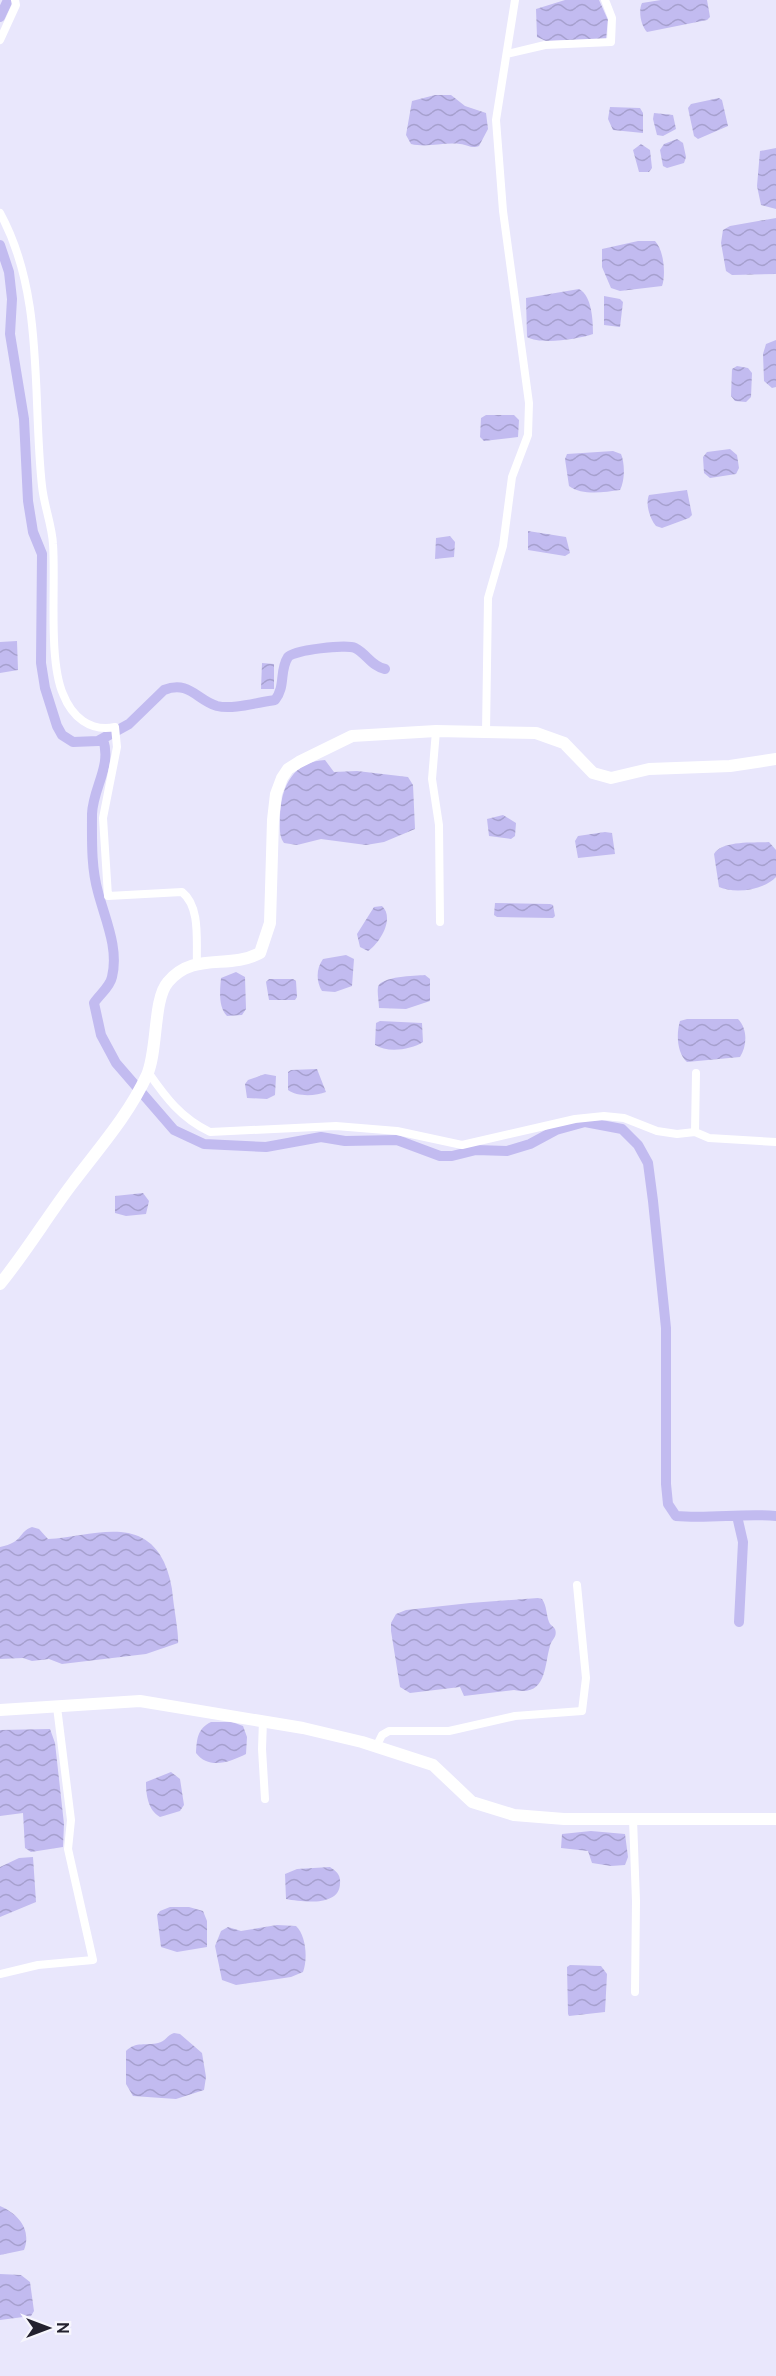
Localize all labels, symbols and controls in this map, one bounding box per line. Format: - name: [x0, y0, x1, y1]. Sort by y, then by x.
- north arrow: [18, 2298, 78, 2358]
- text: N: [54, 2322, 72, 2334]

